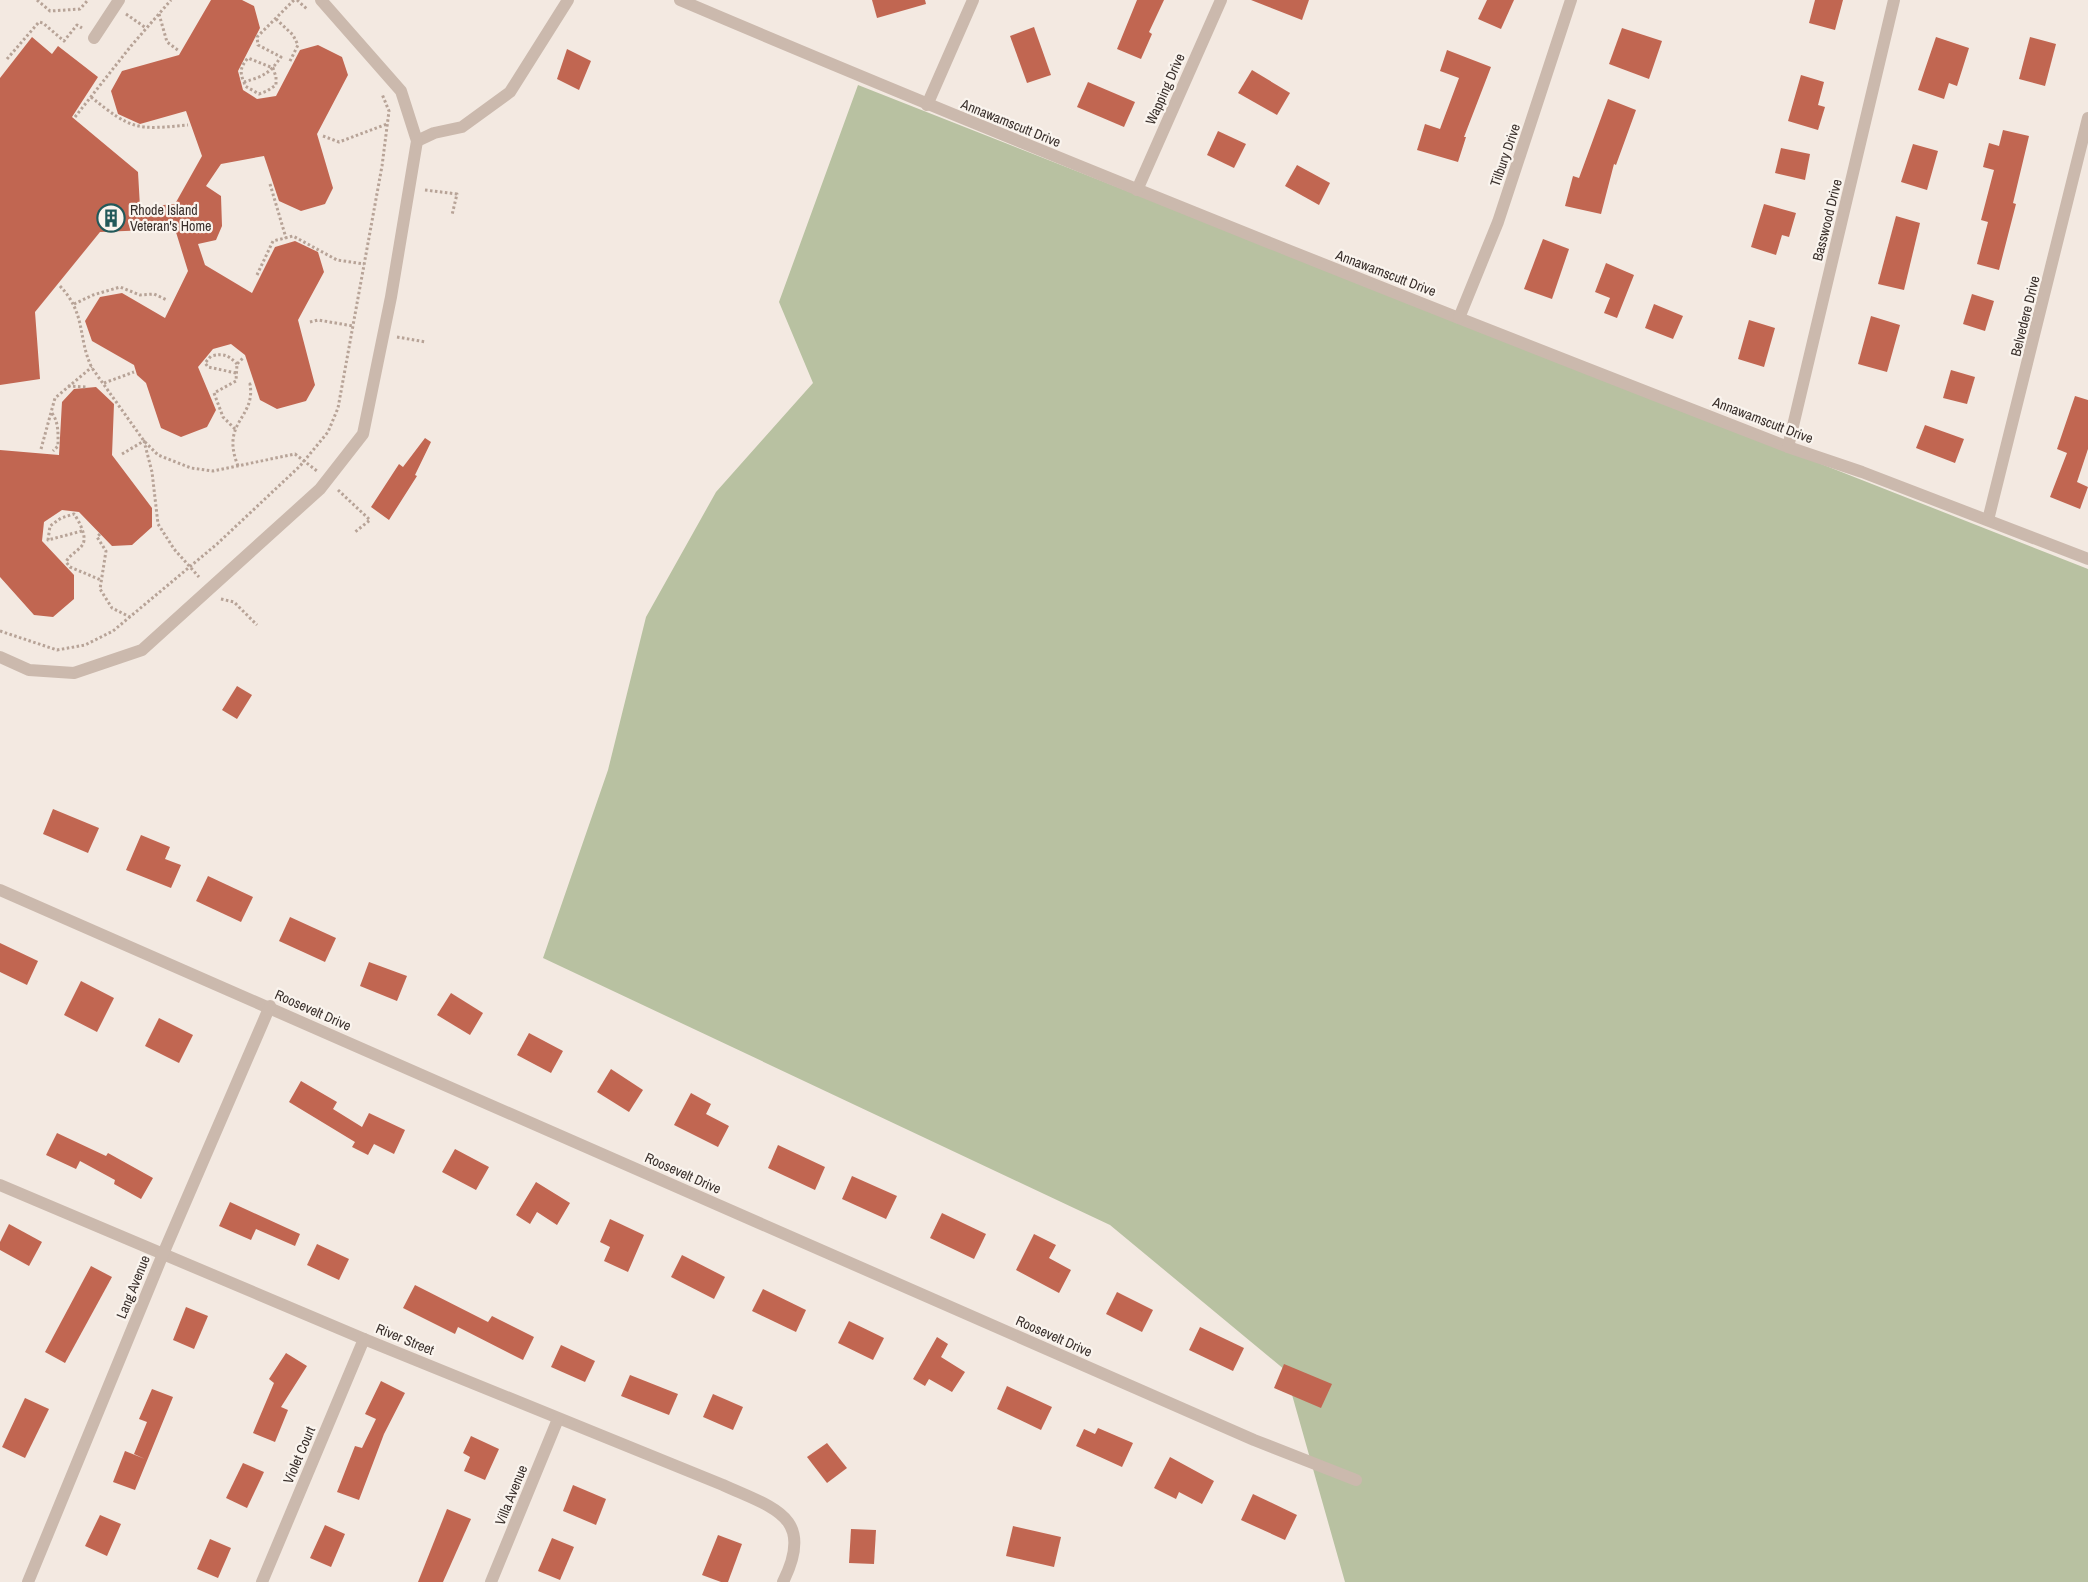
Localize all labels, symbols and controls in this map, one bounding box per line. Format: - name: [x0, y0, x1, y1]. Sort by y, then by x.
- street label: Wapping Drive: [1141, 51, 1189, 127]
- street label: Annawamscutt Drive: [958, 94, 1063, 151]
- street label: Tilbury Drive: [1486, 121, 1524, 189]
- street label: Basswood Drive: [1808, 177, 1846, 263]
- place label: Rhode Island Veteran's Home: [130, 201, 211, 235]
- building icon: Rhode Island Veteran's Home: [96, 203, 126, 233]
- street label: Annawamscutt Drive: [1332, 245, 1439, 300]
- street label: Belvedere Drive: [2006, 274, 2044, 358]
- street label: Annawamscutt Drive: [1709, 392, 1816, 447]
- street label: Roosevelt Drive: [272, 985, 354, 1035]
- street label: Roosevelt Drive: [642, 1148, 724, 1198]
- street label: Lang Avenue: [112, 1253, 154, 1321]
- street label: Roosevelt Drive: [1013, 1311, 1095, 1361]
- street label: River Street: [373, 1319, 437, 1359]
- street label: Violet Court: [279, 1424, 319, 1486]
- street label: Villa Avenue: [491, 1462, 531, 1528]

